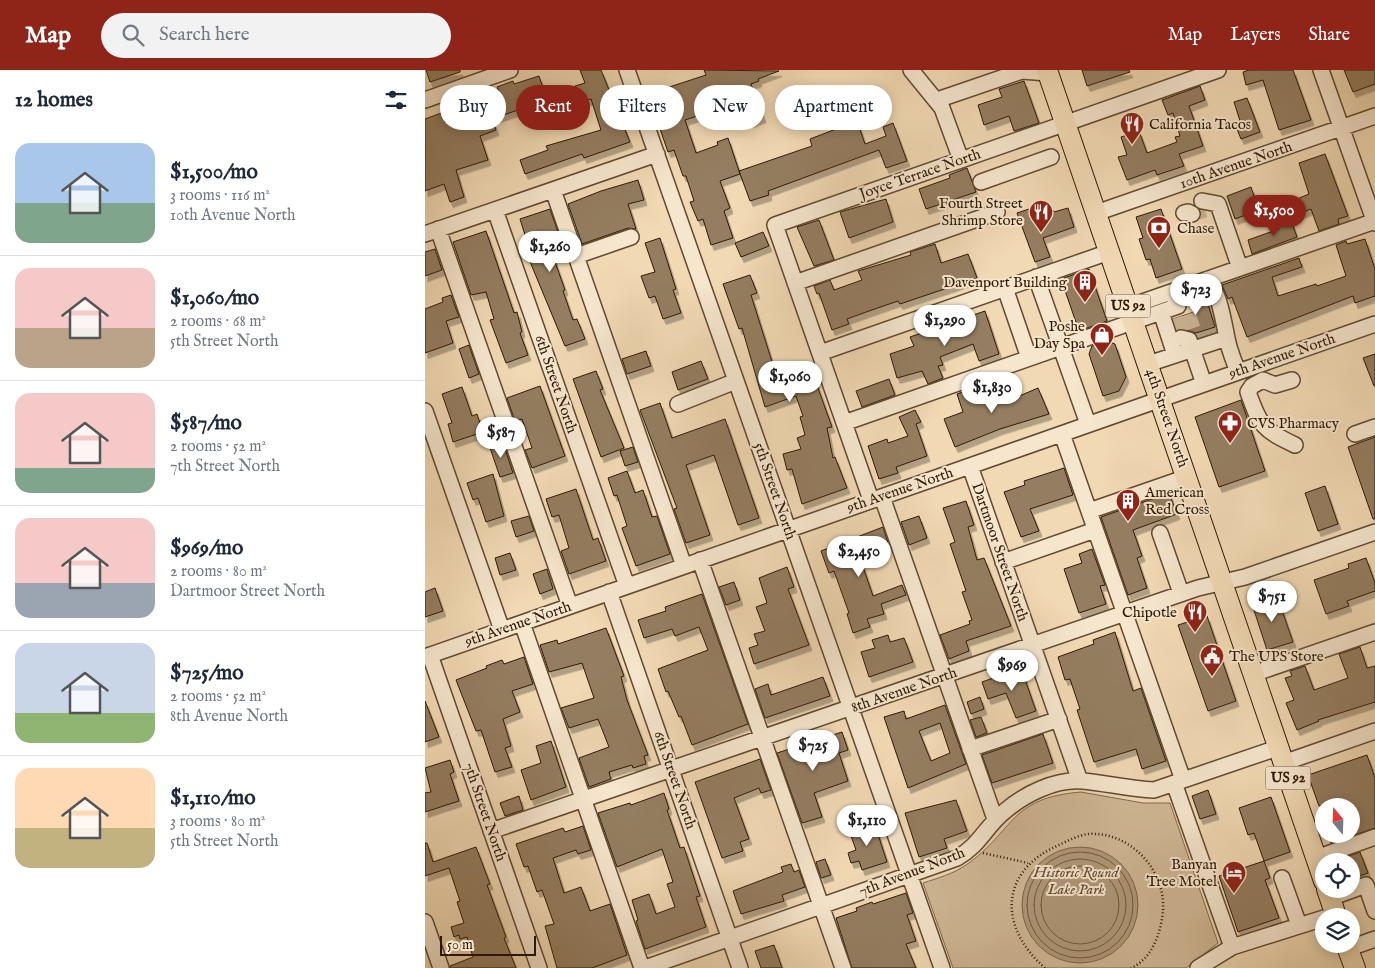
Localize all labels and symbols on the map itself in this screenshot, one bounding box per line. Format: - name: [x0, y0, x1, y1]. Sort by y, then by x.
- restaurant icon: California Tacos: [1119, 111, 1145, 145]
- place label: California Tacos: [1149, 115, 1251, 134]
- street label: 10th Avenue North: [1177, 137, 1295, 193]
- street label: Joyce Terrace North: [855, 144, 983, 204]
- place label: Fourth Street Shrimp Store: [939, 194, 1023, 230]
- pin: $1,500: [1233, 194, 1315, 237]
- restaurant icon: Fourth Street Shrimp Store: [1028, 199, 1054, 233]
- bank icon: Chase: [1146, 215, 1172, 249]
- place label: Chase: [1177, 219, 1214, 238]
- pin: $1,260: [509, 230, 591, 273]
- building icon: Davenport Building: [1072, 269, 1098, 303]
- place label: Davenport Building: [943, 273, 1068, 292]
- pin: $723: [1166, 274, 1226, 316]
- road number: US 92: [1105, 295, 1151, 318]
- pin: $1,290: [904, 304, 986, 347]
- place label: Poshe Day Spa: [1034, 317, 1086, 353]
- shop icon: Poshe Day Spa: [1089, 322, 1115, 356]
- street label: 9th Avenue North: [1225, 329, 1338, 383]
- street label: 6th Street North: [530, 332, 582, 436]
- pin: $1,060: [749, 360, 831, 403]
- street label: 4th Street North: [1141, 366, 1193, 470]
- pin: $1,830: [951, 372, 1033, 414]
- pharmacy icon: CVS Pharmacy: [1217, 410, 1243, 444]
- place label: CVS Pharmacy: [1247, 414, 1340, 433]
- pin: $587: [471, 416, 531, 459]
- street label: 5th Street North: [749, 440, 801, 542]
- street label: 9th Avenue North: [843, 463, 956, 517]
- street label: Dartmoor Street North: [967, 480, 1033, 624]
- place label: American Red Cross: [1144, 483, 1209, 519]
- building icon: American Red Cross: [1115, 488, 1141, 522]
- pin: $2,450: [818, 536, 900, 578]
- pin: $751: [1242, 580, 1302, 623]
- street label: 9th Avenue North: [461, 597, 574, 651]
- restaurant icon: Chipotle: [1182, 599, 1208, 633]
- place label: Chipotle: [1122, 603, 1177, 622]
- public building icon: The UPS Store: [1199, 643, 1225, 677]
- place label: The UPS Store: [1229, 647, 1324, 666]
- pin: $969: [982, 650, 1042, 692]
- street label: 8th Avenue North: [849, 663, 959, 717]
- street label: 6th Street North: [649, 728, 701, 832]
- pin: $725: [783, 730, 843, 772]
- street label: 7th Street North: [459, 760, 511, 864]
- road number: US 92: [1265, 766, 1311, 790]
- north arrow: [1315, 798, 1360, 842]
- pin: $1,110: [826, 804, 908, 847]
- street label: 7th Avenue North: [856, 843, 968, 901]
- place label: Banyan Tree Motel: [1146, 855, 1218, 891]
- hotel icon: Banyan Tree Motel: [1221, 860, 1247, 894]
- park label: Historic Round Lake Park: [1033, 863, 1119, 899]
- scale bar: [440, 933, 536, 956]

